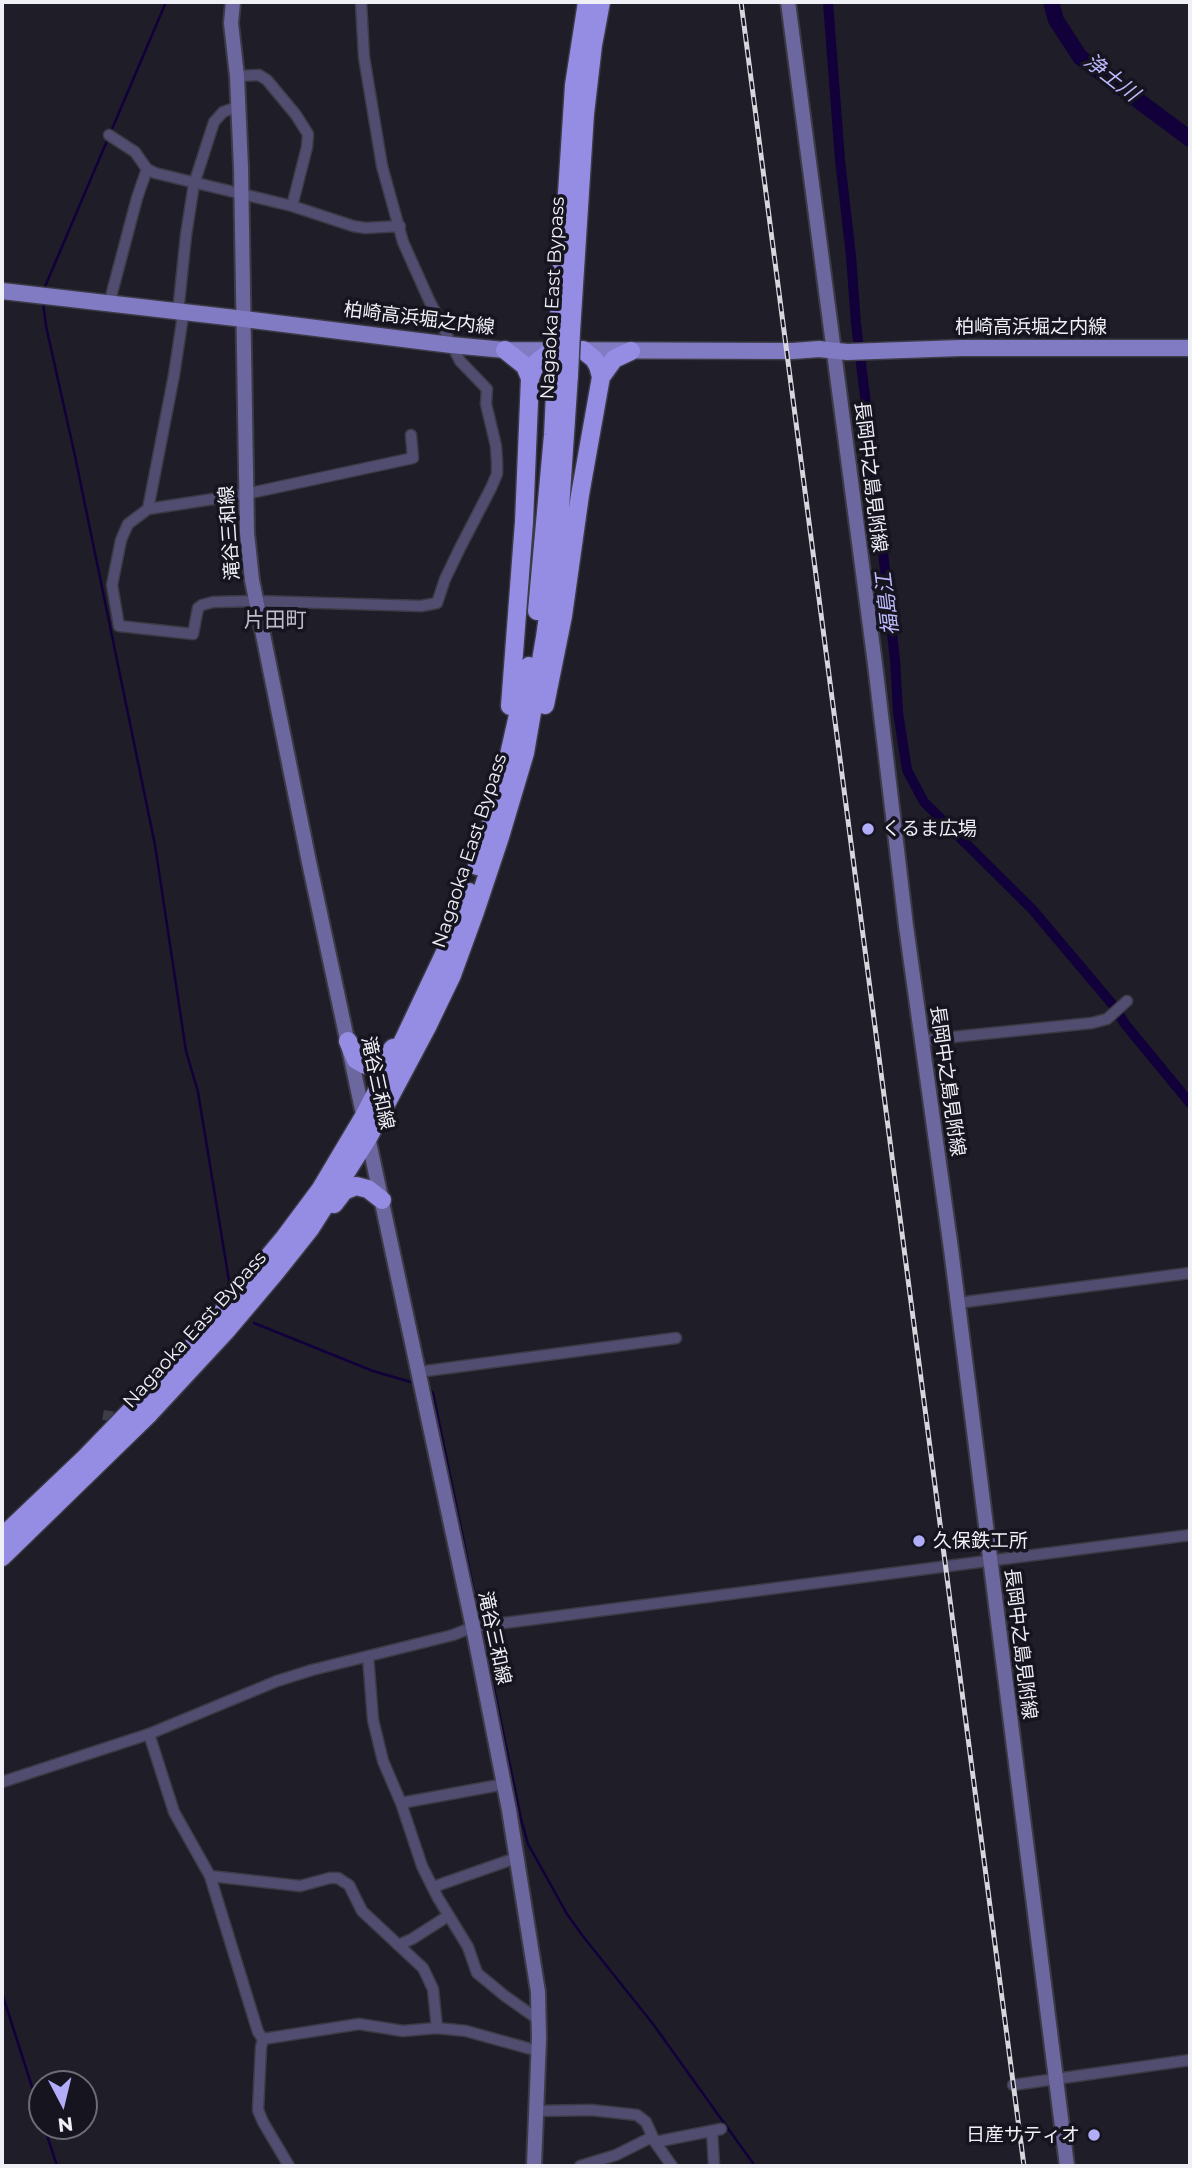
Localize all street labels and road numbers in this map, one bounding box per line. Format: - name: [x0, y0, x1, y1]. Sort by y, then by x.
- street label: Nagaoka East Bypass: [536, 196, 570, 400]
- street label: 柏崎高浜堀之内線: [342, 298, 496, 340]
- street label: 柏崎高浜堀之内線: [955, 316, 1107, 338]
- street label: 長岡中之島見附線: [849, 400, 891, 554]
- street label: 滝谷三和線: [215, 485, 245, 581]
- street label: Nagaoka East Bypass: [428, 751, 512, 951]
- street label: 長岡中之島見附線: [925, 1004, 969, 1158]
- street label: 滝谷三和線: [356, 1034, 398, 1132]
- street label: Nagaoka East Bypass: [119, 1247, 271, 1413]
- street label: 長岡中之島見附線: [999, 1567, 1041, 1721]
- street label: 滝谷三和線: [473, 1589, 515, 1687]

